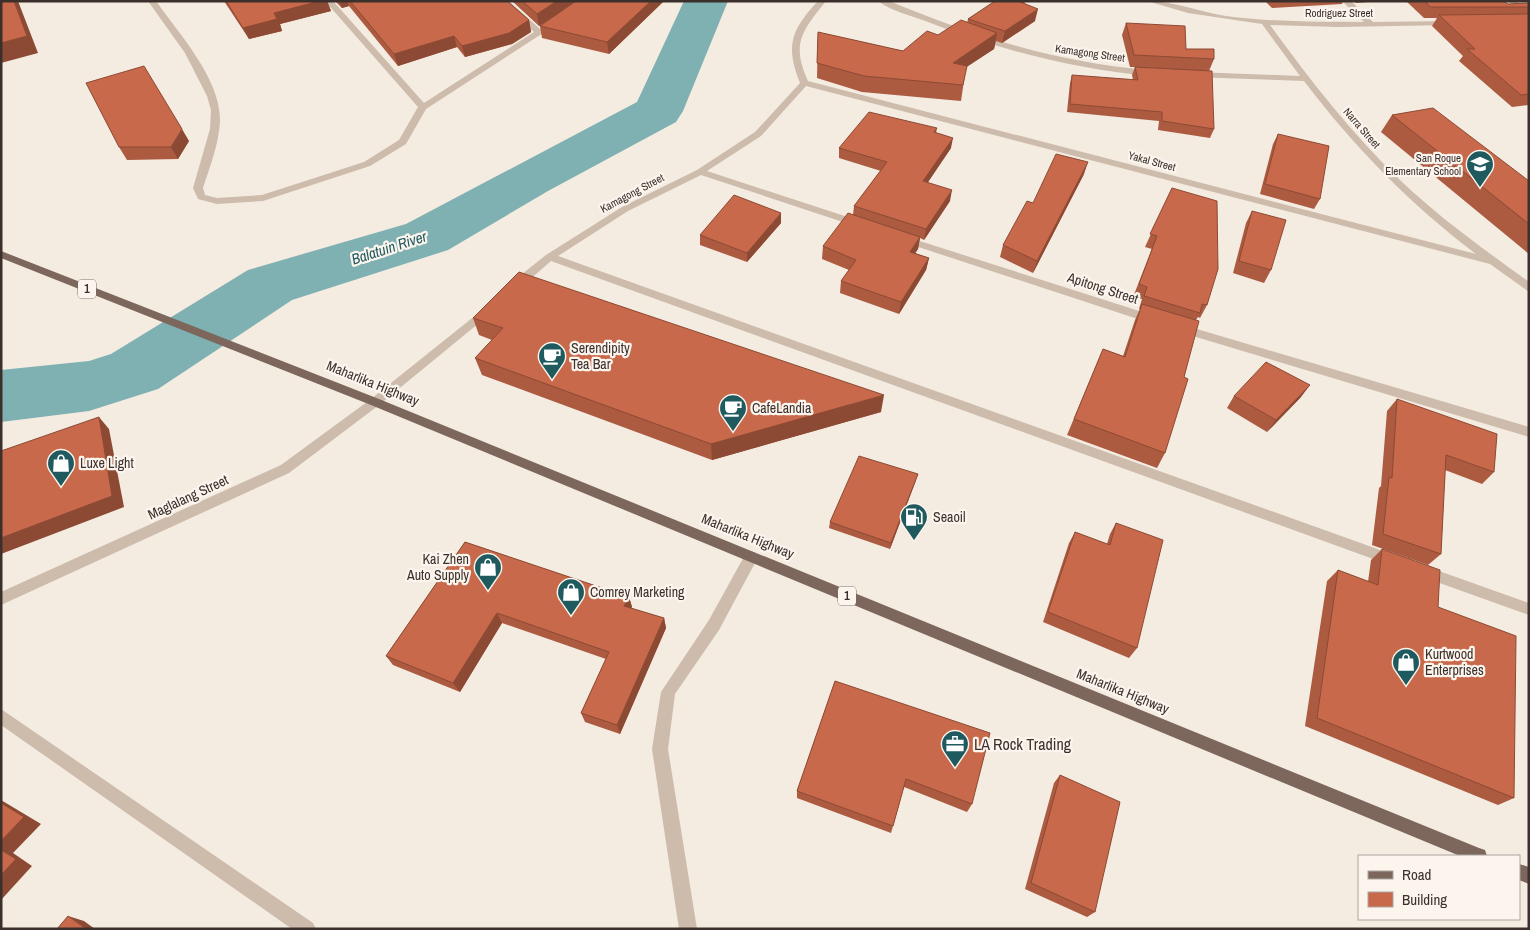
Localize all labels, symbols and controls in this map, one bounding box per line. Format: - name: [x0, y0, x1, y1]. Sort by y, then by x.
- street label: Rodriguez Street: [1305, 6, 1374, 20]
- street label: Kamagong Street: [1054, 41, 1126, 65]
- street label: Narra Street: [1341, 105, 1384, 151]
- street label: Yakal Street: [1127, 148, 1178, 174]
- school or university icon: San Roque Elementary School: [1465, 149, 1495, 188]
- place label: San Roque Elementary School: [1385, 151, 1461, 178]
- street label: Kamagong Street: [598, 170, 667, 216]
- water label: Balatuin River: [349, 225, 430, 270]
- street label: Apitong Street: [1064, 268, 1141, 308]
- road number: 1: [78, 280, 96, 298]
- place label: Serendipity Tea Bar: [571, 339, 630, 373]
- cafe icon: Serendipity Tea Bar: [537, 341, 567, 380]
- street label: Maharlika Highway: [324, 356, 422, 410]
- cafe icon: CafeLandia: [718, 393, 748, 432]
- place label: CafeLandia: [752, 399, 812, 417]
- shop icon: Luxe Light: [46, 448, 76, 487]
- place label: Luxe Light: [80, 454, 134, 472]
- street label: Maglalang Street: [145, 471, 231, 523]
- fuel station icon: Seaoil: [899, 502, 929, 541]
- place label: Seaoil: [933, 508, 966, 526]
- street label: Maharlika Highway: [699, 509, 797, 563]
- place label: Kai Zhen Auto Supply: [406, 550, 469, 584]
- shop icon: Kai Zhen Auto Supply: [473, 552, 503, 591]
- shop icon: Comrey Marketing: [556, 577, 586, 616]
- place label: Comrey Marketing: [590, 583, 685, 601]
- road number: 1: [838, 586, 856, 606]
- place label: Kurtwood Enterprises: [1425, 645, 1484, 679]
- shop icon: Kurtwood Enterprises: [1391, 647, 1421, 686]
- street label: Maharlika Highway: [1074, 664, 1172, 718]
- office icon: LA Rock Trading: [940, 729, 970, 768]
- place label: LA Rock Trading: [974, 733, 1072, 755]
- legend: [1358, 855, 1520, 920]
- text: Road: [1402, 864, 1431, 885]
- text: Building: [1402, 889, 1447, 910]

